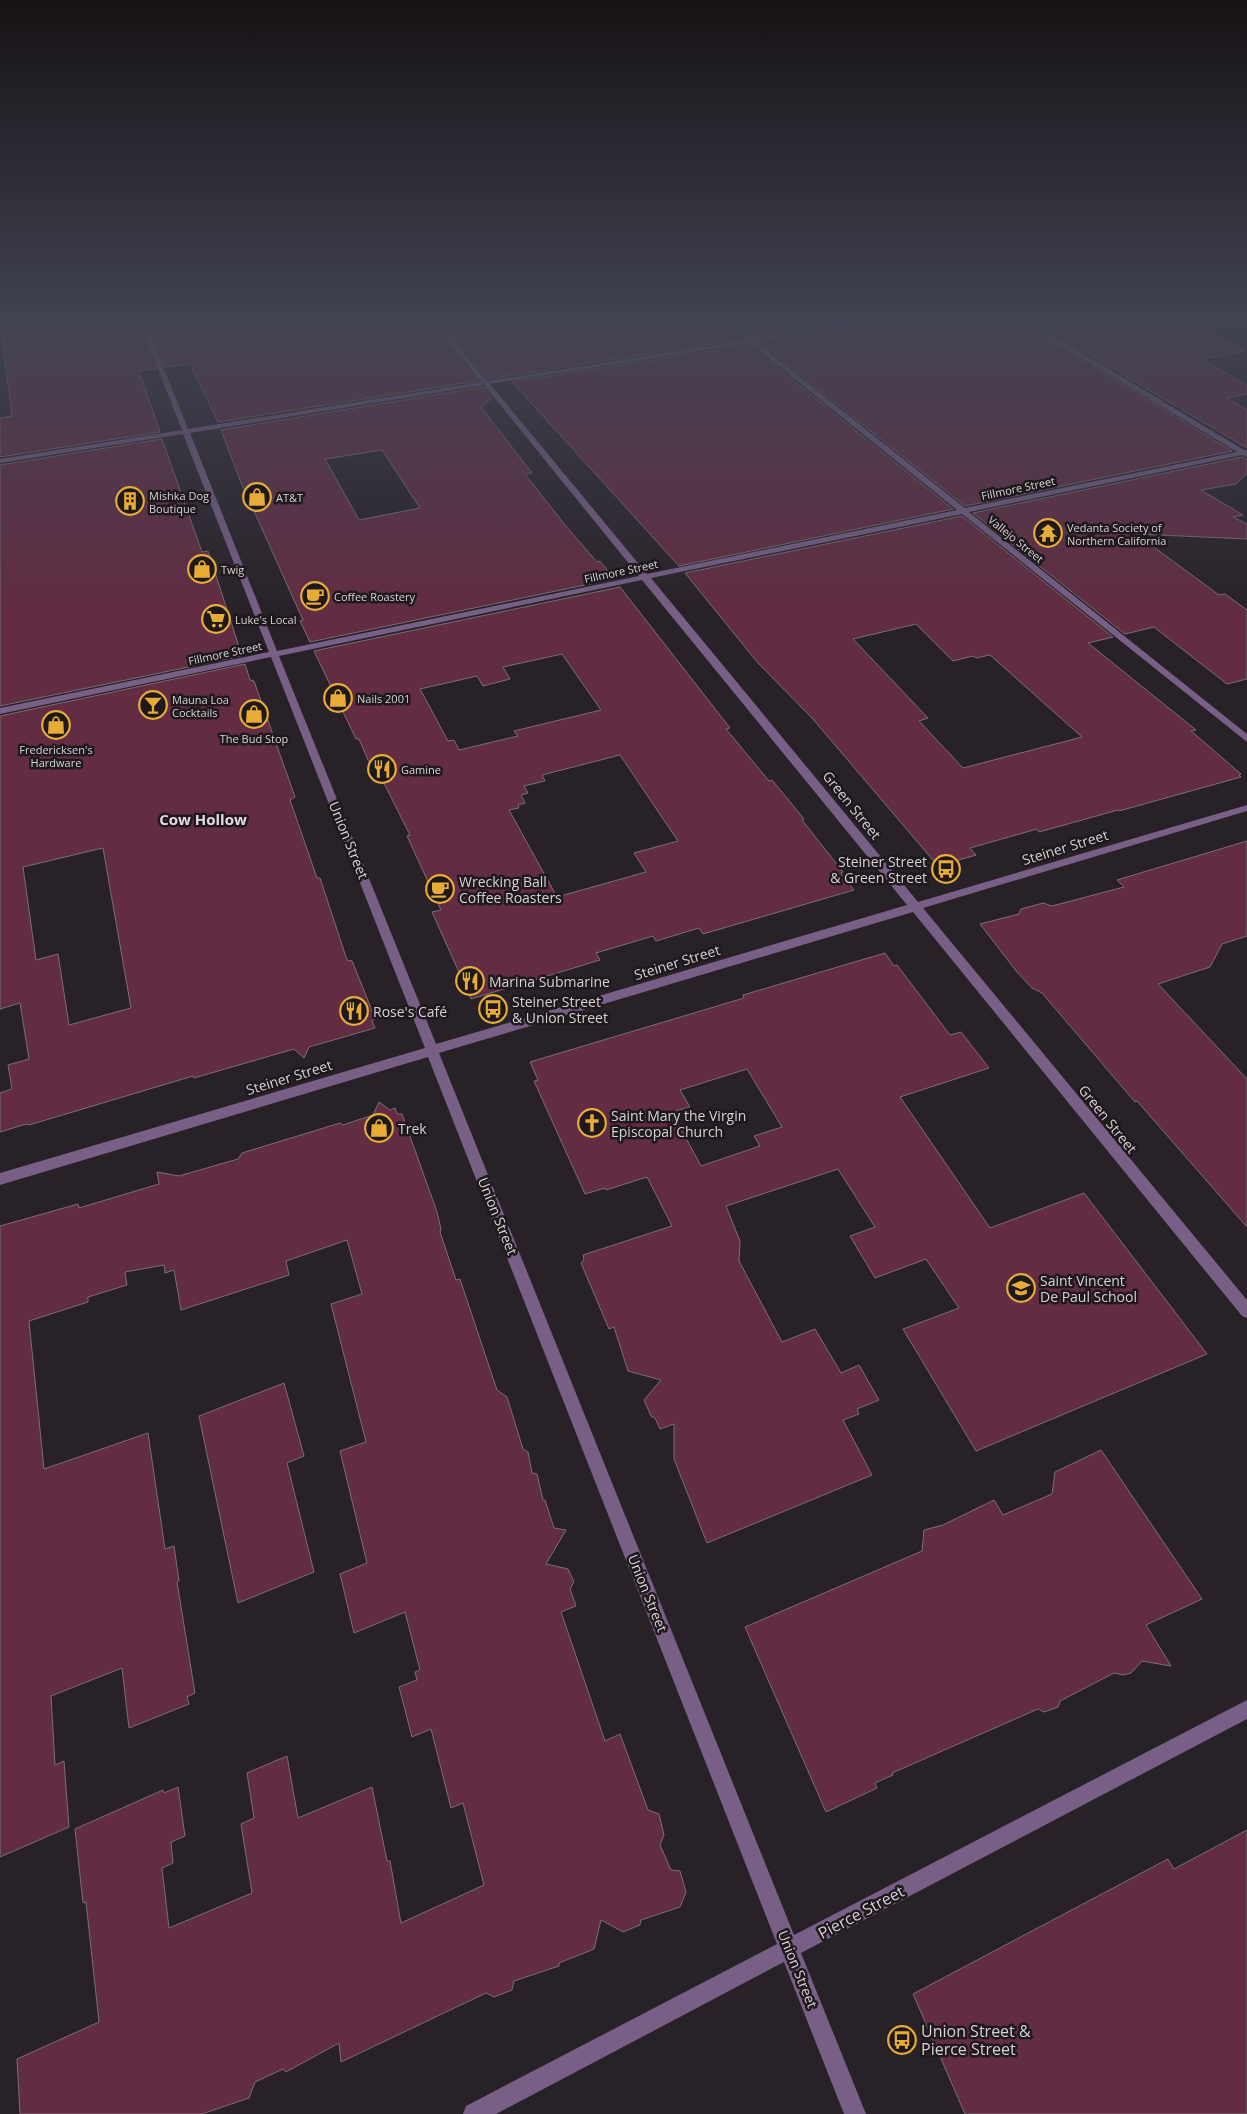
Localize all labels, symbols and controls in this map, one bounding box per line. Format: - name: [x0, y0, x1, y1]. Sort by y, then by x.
- street label: Fillmore Street: [980, 473, 1056, 503]
- shop icon: AT&T: [242, 482, 272, 512]
- building icon: Mishka Dog Boutique: [115, 486, 145, 516]
- place label: Mishka Dog Boutique: [149, 488, 209, 516]
- place label: AT&T: [276, 490, 303, 505]
- street label: Vallejo Street: [985, 512, 1047, 566]
- temple icon: Vedanta Society of Northern California: [1033, 518, 1063, 548]
- place label: Vedanta Society of Northern California: [1067, 520, 1166, 548]
- shop icon: Twig: [187, 554, 217, 584]
- street label: Fillmore Street: [583, 556, 659, 586]
- place label: Twig: [221, 562, 244, 577]
- cafe icon: Coffee Roastery: [300, 581, 330, 611]
- place label: Coffee Roastery: [334, 589, 416, 604]
- supermarket icon: Luke's Local: [201, 604, 231, 634]
- place label: Luke's Local: [235, 612, 296, 627]
- street label: Fillmore Street: [187, 638, 263, 668]
- shop icon: Nails 2001: [323, 683, 353, 713]
- bar icon: Mauna Loa Cocktails: [138, 690, 168, 720]
- place label: Nails 2001: [357, 691, 410, 706]
- place label: Mauna Loa Cocktails: [172, 692, 229, 720]
- shop icon: The Bud Stop: [239, 699, 269, 729]
- shop icon: Fredericksen's Hardware: [41, 710, 71, 740]
- place label: The Bud Stop: [220, 731, 289, 746]
- place label: Fredericksen's Hardware: [19, 742, 93, 770]
- restaurant icon: Gamine: [367, 754, 397, 784]
- place label: Gamine: [401, 762, 441, 777]
- street label: Green Street: [819, 767, 885, 843]
- street label: Union Street: [325, 798, 373, 882]
- district label: Cow Hollow: [159, 809, 247, 829]
- street label: Steiner Street: [1020, 825, 1110, 869]
- place label: Steiner Street & Green Street: [830, 852, 927, 887]
- bus stop icon: Steiner Street & Green Street: [931, 854, 961, 884]
- place label: Wrecking Ball Coffee Roasters: [459, 872, 562, 907]
- cafe icon: Wrecking Ball Coffee Roasters: [425, 874, 455, 904]
- street label: Steiner Street: [632, 940, 722, 984]
- restaurant icon: Marina Submarine: [455, 966, 485, 996]
- place label: Marina Submarine: [489, 972, 610, 991]
- place label: Steiner Street & Union Street: [512, 992, 608, 1027]
- bus stop icon: Steiner Street & Union Street: [478, 994, 508, 1024]
- restaurant icon: Rose's Café: [339, 996, 369, 1026]
- place label: Rose's Café: [373, 1002, 447, 1021]
- street label: Steiner Street: [244, 1055, 334, 1099]
- street label: Green Street: [1075, 1081, 1141, 1157]
- place label: Saint Mary the Virgin Episcopal Church: [611, 1106, 746, 1141]
- church icon: Saint Mary the Virgin Episcopal Church: [577, 1108, 607, 1138]
- shop icon: Trek: [364, 1113, 394, 1143]
- place label: Trek: [398, 1119, 427, 1138]
- street label: Union Street: [474, 1174, 522, 1258]
- place label: Saint Vincent De Paul School: [1040, 1271, 1137, 1306]
- school or university icon: Saint Vincent De Paul School: [1006, 1273, 1036, 1303]
- street label: Union Street: [624, 1551, 672, 1635]
- street label: Pierce Street: [814, 1880, 908, 1944]
- street label: Union Street: [774, 1927, 822, 2011]
- place label: Union Street & Pierce Street: [921, 2020, 1031, 2060]
- bus stop icon: Union Street & Pierce Street: [887, 2025, 917, 2055]

